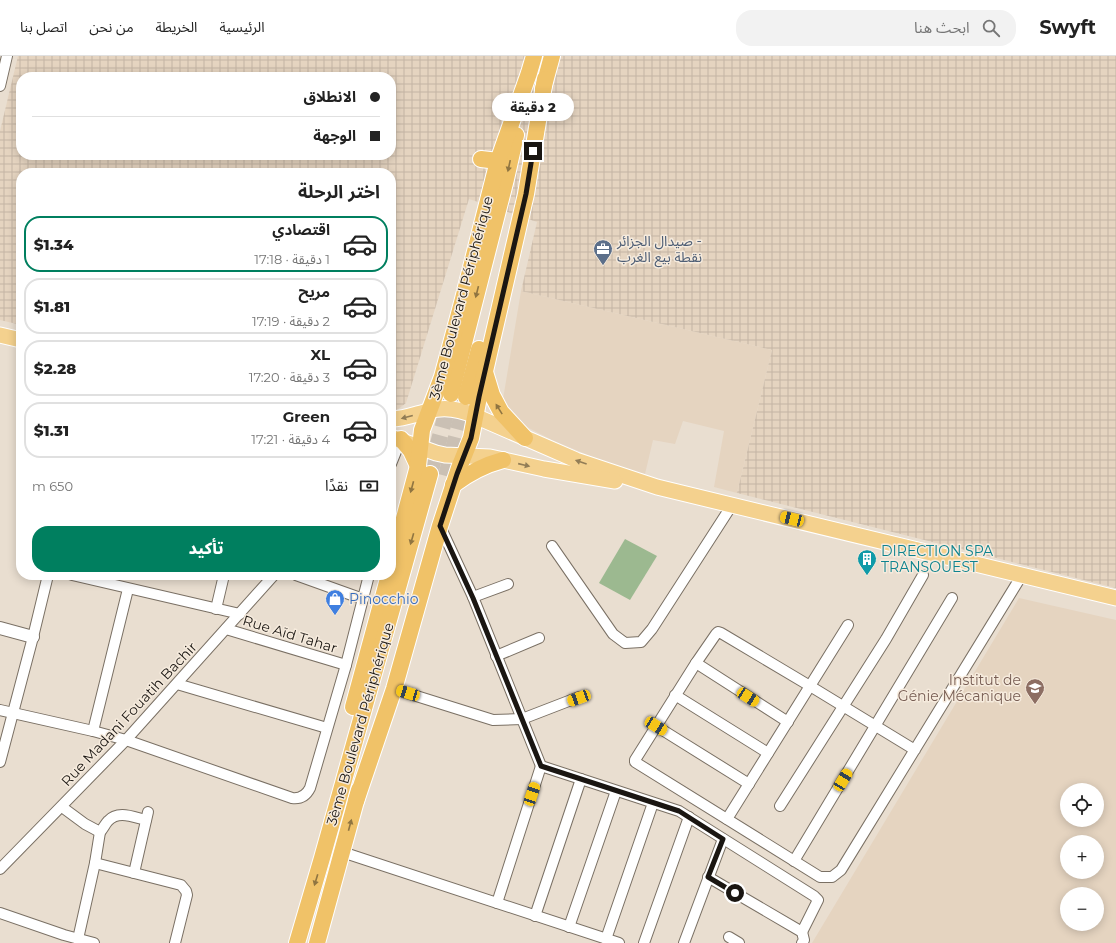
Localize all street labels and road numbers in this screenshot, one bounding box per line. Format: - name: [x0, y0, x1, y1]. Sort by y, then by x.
- street label: 3ème Boulevard Périphérique: [425, 194, 497, 402]
- street label: Rue Aïd Tahar: [241, 611, 340, 657]
- street label: 3ème Boulevard Périphérique: [322, 621, 398, 827]
- street label: Rue Madani Fouatih Bachir: [57, 638, 201, 790]

